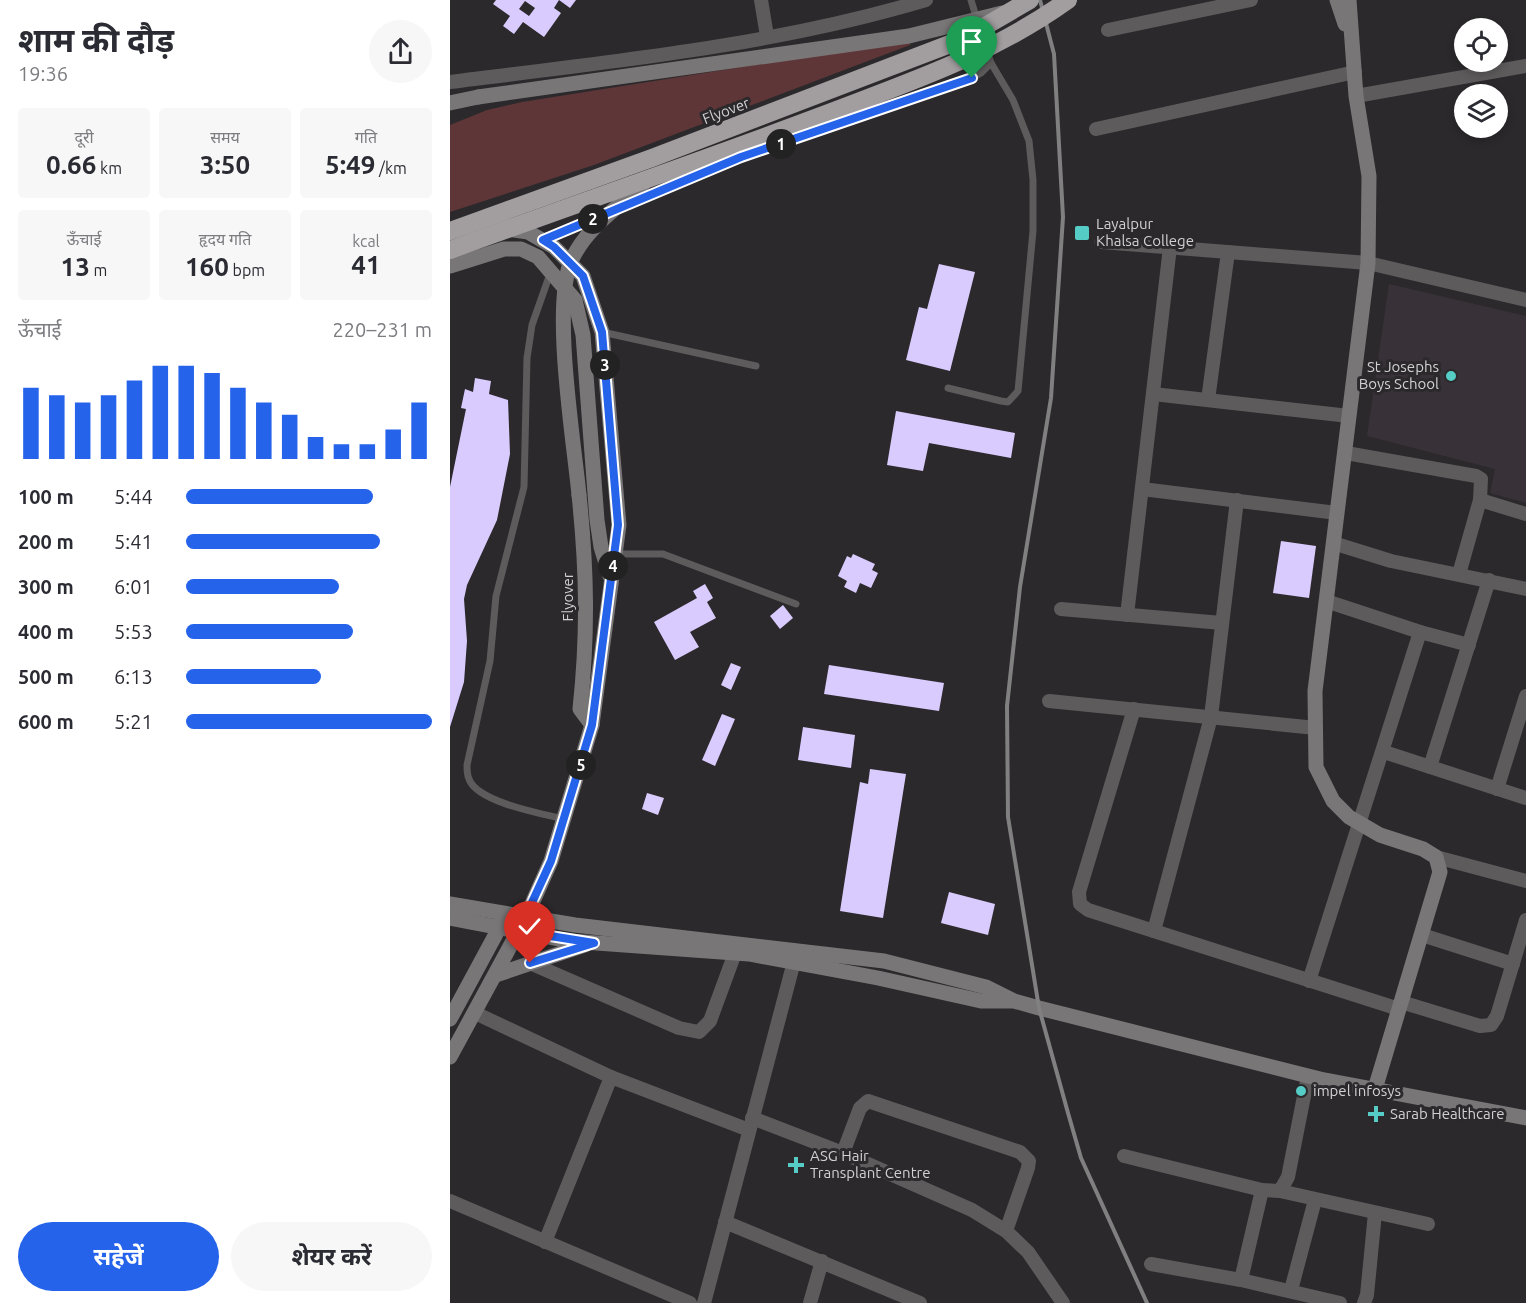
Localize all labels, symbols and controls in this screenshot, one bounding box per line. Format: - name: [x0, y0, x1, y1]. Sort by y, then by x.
- pin: [946, 16, 997, 78]
- map controls: [1454, 18, 1508, 138]
- button: locate: [1454, 18, 1508, 72]
- button: share: [369, 20, 432, 83]
- text: शाम की दौड़: [18, 21, 174, 58]
- icon: arrive: [955, 25, 988, 58]
- text: 19:36: [18, 62, 68, 85]
- button: layers: [1454, 84, 1508, 138]
- street label: Flyover: [700, 94, 752, 127]
- text: दूरी: [74, 128, 94, 146]
- text: समय: [210, 128, 240, 146]
- text: गति: [355, 128, 377, 146]
- pin: 1: [766, 129, 796, 159]
- text: 1: [776, 135, 786, 153]
- text: 0.66: [46, 150, 96, 179]
- text: 3:50: [200, 150, 250, 179]
- text: 5:49: [325, 150, 375, 179]
- text: km: [96, 159, 122, 177]
- text: /km: [375, 159, 407, 177]
- pin: 2: [578, 204, 608, 234]
- text: 2: [588, 210, 598, 228]
- place label: Layalpur Khalsa College: [1096, 215, 1194, 249]
- marker: Layalpur Khalsa College: [1073, 224, 1091, 242]
- text: ऊँचाई: [67, 230, 101, 248]
- text: हृदय गति: [199, 230, 251, 248]
- text: kcal: [352, 232, 380, 250]
- text: 41: [351, 250, 381, 279]
- text: 13: [61, 252, 90, 281]
- text: 160: [185, 252, 229, 281]
- text: m: [90, 261, 107, 279]
- text: bpm: [229, 261, 265, 279]
- text: ऊँचाई: [18, 318, 61, 341]
- text: 220–231 m: [333, 318, 432, 341]
- pin: 3: [590, 350, 620, 380]
- text: 3: [600, 356, 610, 374]
- place label: St Josephs Boys School: [1359, 358, 1439, 392]
- marker: St Josephs Boys School: [1444, 369, 1458, 383]
- text: 100 m: [18, 485, 74, 508]
- text: 5:44: [114, 485, 153, 508]
- text: 200 m: [18, 530, 74, 553]
- text: 5:41: [114, 530, 153, 553]
- pin: 4: [598, 551, 628, 581]
- text: 4: [608, 557, 618, 575]
- street label: Flyover: [559, 572, 576, 622]
- text: 300 m: [18, 575, 74, 598]
- text: 6:01: [114, 575, 153, 598]
- text: 400 m: [18, 620, 74, 643]
- text: 5:53: [114, 620, 153, 643]
- text: 500 m: [18, 665, 74, 688]
- text: 6:13: [114, 665, 153, 688]
- text: 600 m: [18, 710, 74, 733]
- text: 5:21: [114, 710, 153, 733]
- pin: 5: [566, 750, 596, 780]
- text: 5: [576, 756, 586, 774]
- pin: [504, 901, 555, 963]
- icon: check: [513, 910, 546, 943]
- place label: impel infosys: [1313, 1082, 1401, 1099]
- marker: impel infosys: [1294, 1084, 1308, 1098]
- marker: Sarab Healthcare: [1367, 1105, 1385, 1123]
- place label: Sarab Healthcare: [1390, 1105, 1505, 1122]
- place label: ASG Hair Transplant Centre: [810, 1147, 931, 1181]
- marker: ASG Hair Transplant Centre: [787, 1156, 805, 1174]
- button: सहेजें: [18, 1222, 219, 1291]
- button: शेयर करें: [231, 1222, 432, 1291]

